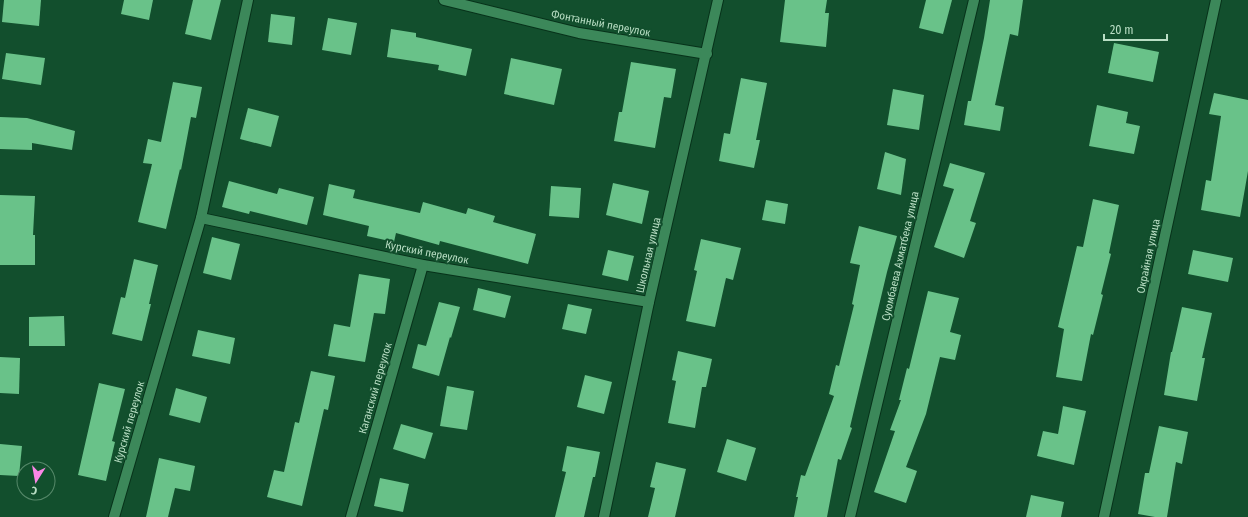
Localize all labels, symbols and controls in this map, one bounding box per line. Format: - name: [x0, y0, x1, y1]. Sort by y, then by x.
- street label: Фонтанный переулок: [550, 8, 652, 40]
- scale bar: [1104, 16, 1167, 42]
- text: 20 m: [1110, 23, 1134, 37]
- street label: Суюмбаева Ахматбека улица: [879, 190, 922, 322]
- street label: Школьная улица: [633, 216, 664, 294]
- street label: Окрайная улица: [1134, 218, 1163, 295]
- street label: Курский переулок: [384, 238, 471, 267]
- street label: Каганский переулок: [356, 340, 395, 435]
- street label: Курский переулок: [112, 379, 148, 465]
- north arrow: [16, 461, 56, 501]
- text: С: [30, 483, 38, 497]

